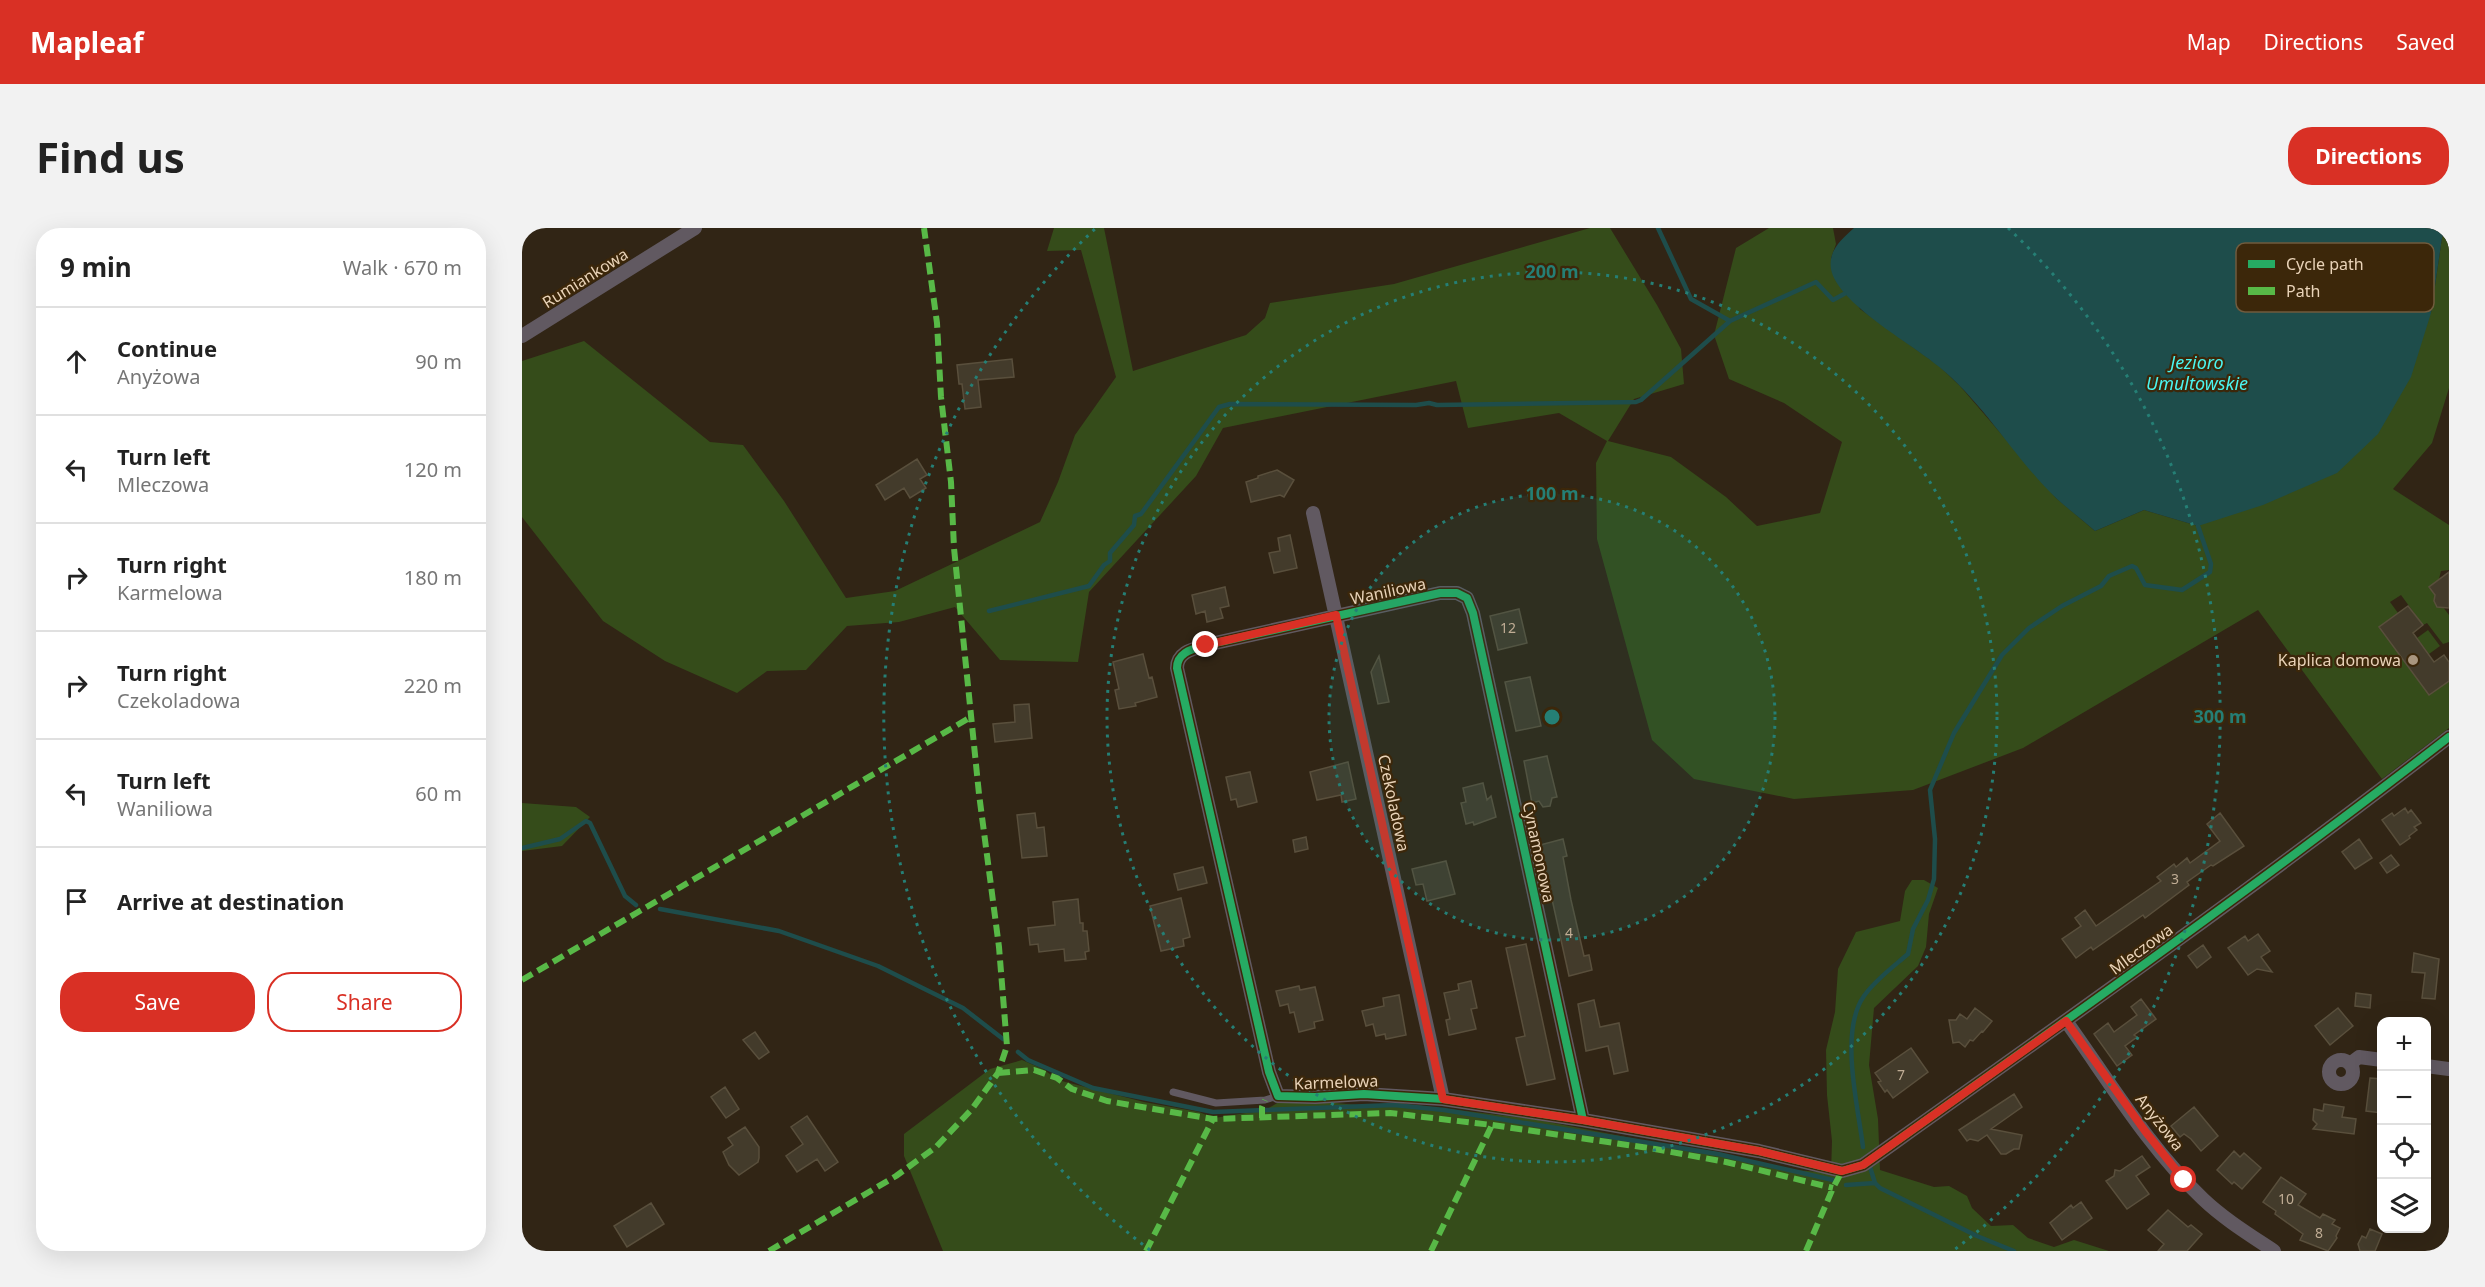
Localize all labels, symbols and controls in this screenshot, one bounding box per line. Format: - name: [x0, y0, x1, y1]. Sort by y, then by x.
- text: Mapleaf: [30, 23, 144, 61]
- text: Map: [2187, 28, 2231, 56]
- text: Directions: [2264, 28, 2363, 56]
- text: Saved: [2396, 28, 2455, 56]
- button: Directions: [2288, 127, 2449, 185]
- text: Find us: [36, 128, 185, 185]
- street label: Rumiankowa: [538, 243, 632, 313]
- legend: [2236, 243, 2434, 312]
- text: 9 min: [60, 249, 132, 285]
- text: Cycle path: [2286, 253, 2364, 275]
- text: Walk · 670 m: [343, 254, 462, 281]
- text: 200 m: [1525, 259, 1579, 283]
- text: Path: [2286, 280, 2320, 302]
- text: Continue: [117, 333, 217, 363]
- icon: ahead: [60, 345, 93, 378]
- text: 90 m: [415, 348, 462, 375]
- water label: Jezioro Umultowskie: [2146, 350, 2248, 395]
- text: Anyżowa: [117, 363, 200, 390]
- text: Turn left: [117, 441, 211, 471]
- icon: left: [60, 453, 93, 486]
- text: 120 m: [404, 456, 462, 483]
- text: Mleczowa: [117, 471, 209, 498]
- text: 100 m: [1525, 481, 1579, 505]
- text: Turn right: [117, 549, 227, 579]
- icon: right: [60, 561, 93, 594]
- text: 180 m: [404, 564, 462, 591]
- street label: Waniliowa: [1348, 572, 1428, 610]
- text: Karmelowa: [117, 579, 223, 606]
- house number: 12: [1500, 618, 1516, 637]
- route end: [1192, 631, 1218, 657]
- place label: Kaplica domowa: [2278, 649, 2401, 671]
- marker: Kaplica domowa: [2406, 653, 2420, 667]
- text: Turn right: [117, 657, 227, 687]
- icon: right: [60, 669, 93, 702]
- text: 220 m: [404, 672, 462, 699]
- text: Czekoladowa: [117, 687, 240, 714]
- text: 300 m: [2193, 704, 2247, 728]
- centre of rings: [1542, 707, 1562, 727]
- street label: Czekoladowa: [1373, 752, 1415, 854]
- text: Turn left: [117, 765, 211, 795]
- icon: left: [60, 777, 93, 810]
- text: 60 m: [415, 780, 462, 807]
- text: Waniliowa: [117, 795, 213, 822]
- street label: Cynamonowa: [1518, 800, 1560, 904]
- house number: 3: [2171, 869, 2179, 888]
- icon: arrive: [60, 885, 93, 918]
- text: Arrive at destination: [117, 886, 344, 916]
- street label: Mleczowa: [2105, 918, 2177, 980]
- house number: 4: [1565, 923, 1573, 942]
- button: Save: [60, 972, 255, 1032]
- button: Share: [267, 972, 462, 1032]
- map controls: [2377, 1017, 2431, 1233]
- button: +: [2377, 1017, 2431, 1071]
- house number: 7: [1897, 1065, 1905, 1084]
- street label: Karmelowa: [1293, 1070, 1379, 1094]
- button: −: [2377, 1071, 2431, 1125]
- street label: Anyżowa: [2131, 1089, 2189, 1155]
- button: locate: [2377, 1125, 2431, 1179]
- route start: [2170, 1166, 2196, 1192]
- button: layers: [2377, 1179, 2431, 1233]
- house number: 10: [2278, 1189, 2294, 1208]
- house number: 8: [2315, 1223, 2323, 1242]

